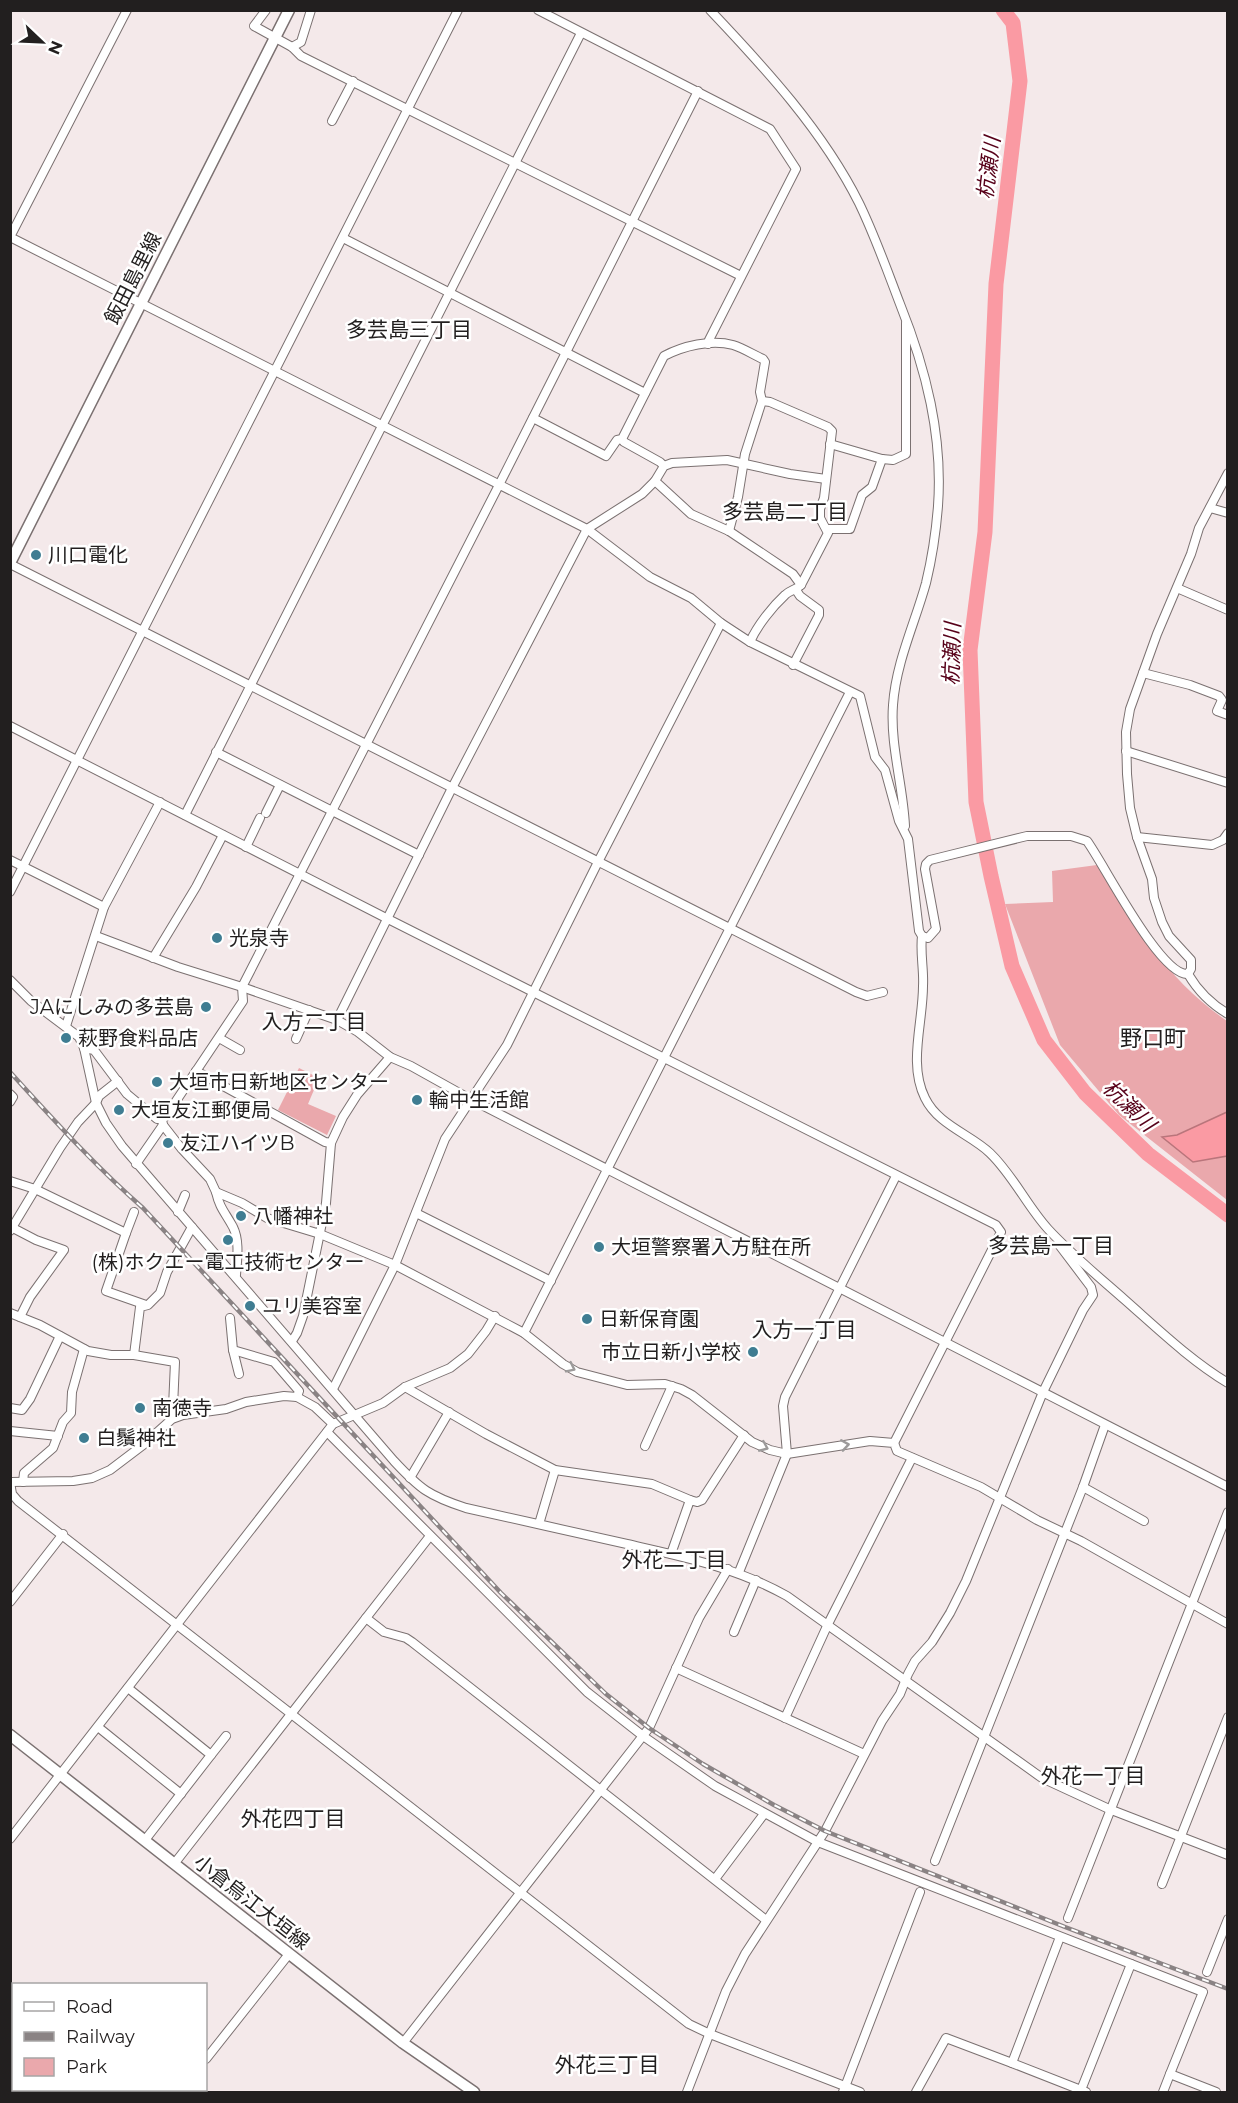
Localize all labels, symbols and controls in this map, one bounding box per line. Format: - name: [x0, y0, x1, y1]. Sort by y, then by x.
- north arrow: [12, 12, 72, 72]
- text: N: [44, 38, 67, 57]
- water label: 杭瀬川: [972, 133, 1005, 201]
- street label: 飯田島里線: [100, 228, 166, 328]
- district label: 多芸島三丁目: [346, 317, 472, 342]
- district label: 多芸島二丁目: [722, 499, 848, 524]
- place label: 川口電化: [48, 543, 128, 567]
- marker: 川口電化: [29, 548, 43, 562]
- water label: 杭瀬川: [938, 620, 965, 686]
- place label: 光泉寺: [229, 926, 289, 950]
- marker: 光泉寺: [210, 931, 224, 945]
- place label: JAにしみの多芸島: [29, 995, 194, 1019]
- marker: JAにしみの多芸島: [199, 1000, 213, 1014]
- district label: 入方二丁目: [262, 1009, 367, 1034]
- district label: 野口町: [1120, 1025, 1186, 1052]
- place label: 萩野食料品店: [78, 1026, 198, 1050]
- marker: 萩野食料品店: [59, 1031, 73, 1045]
- place label: 大垣市日新地区センター: [169, 1070, 389, 1094]
- marker: 大垣市日新地区センター: [150, 1075, 164, 1089]
- water label: 杭瀬川: [1098, 1075, 1162, 1138]
- place label: 輪中生活館: [429, 1088, 529, 1112]
- marker: 輪中生活館: [410, 1093, 424, 1107]
- place label: 大垣友江郵便局: [131, 1098, 271, 1122]
- marker: 大垣友江郵便局: [112, 1103, 126, 1117]
- place label: 友江ハイツB: [180, 1131, 295, 1155]
- marker: 友江ハイツB: [161, 1136, 175, 1150]
- place label: 八幡神社: [253, 1204, 333, 1228]
- marker: 八幡神社: [234, 1209, 248, 1223]
- marker: (株)ホクエー電工技術センター: [221, 1233, 235, 1247]
- district label: 多芸島一丁目: [988, 1233, 1114, 1258]
- place label: 大垣警察署入方駐在所: [611, 1235, 811, 1259]
- marker: 大垣警察署入方駐在所: [592, 1240, 606, 1254]
- place label: (株)ホクエー電工技術センター: [91, 1250, 365, 1274]
- place label: ユリ美容室: [262, 1294, 362, 1318]
- marker: ユリ美容室: [243, 1299, 257, 1313]
- place label: 日新保育園: [599, 1307, 699, 1331]
- marker: 日新保育園: [580, 1312, 594, 1326]
- district label: 入方一丁目: [752, 1317, 857, 1342]
- place label: 市立日新小学校: [601, 1340, 741, 1364]
- marker: 市立日新小学校: [746, 1345, 760, 1359]
- one-way arrow: [564, 1360, 575, 1372]
- place label: 南徳寺: [152, 1396, 212, 1420]
- marker: 南徳寺: [133, 1401, 147, 1415]
- place label: 白鬚神社: [96, 1426, 176, 1450]
- marker: 白鬚神社: [77, 1431, 91, 1445]
- one-way arrow: [839, 1439, 849, 1452]
- one-way arrow: [758, 1440, 769, 1452]
- district label: 外花二丁目: [622, 1547, 727, 1572]
- district label: 外花一丁目: [1041, 1763, 1146, 1788]
- district label: 外花四丁目: [241, 1806, 346, 1831]
- street label: 小倉烏江大垣線: [189, 1849, 315, 1955]
- legend: [12, 1983, 207, 2091]
- text: Road: [66, 1996, 113, 2018]
- text: Railway: [66, 2026, 135, 2048]
- district label: 外花三丁目: [555, 2052, 660, 2077]
- text: Park: [66, 2056, 107, 2078]

